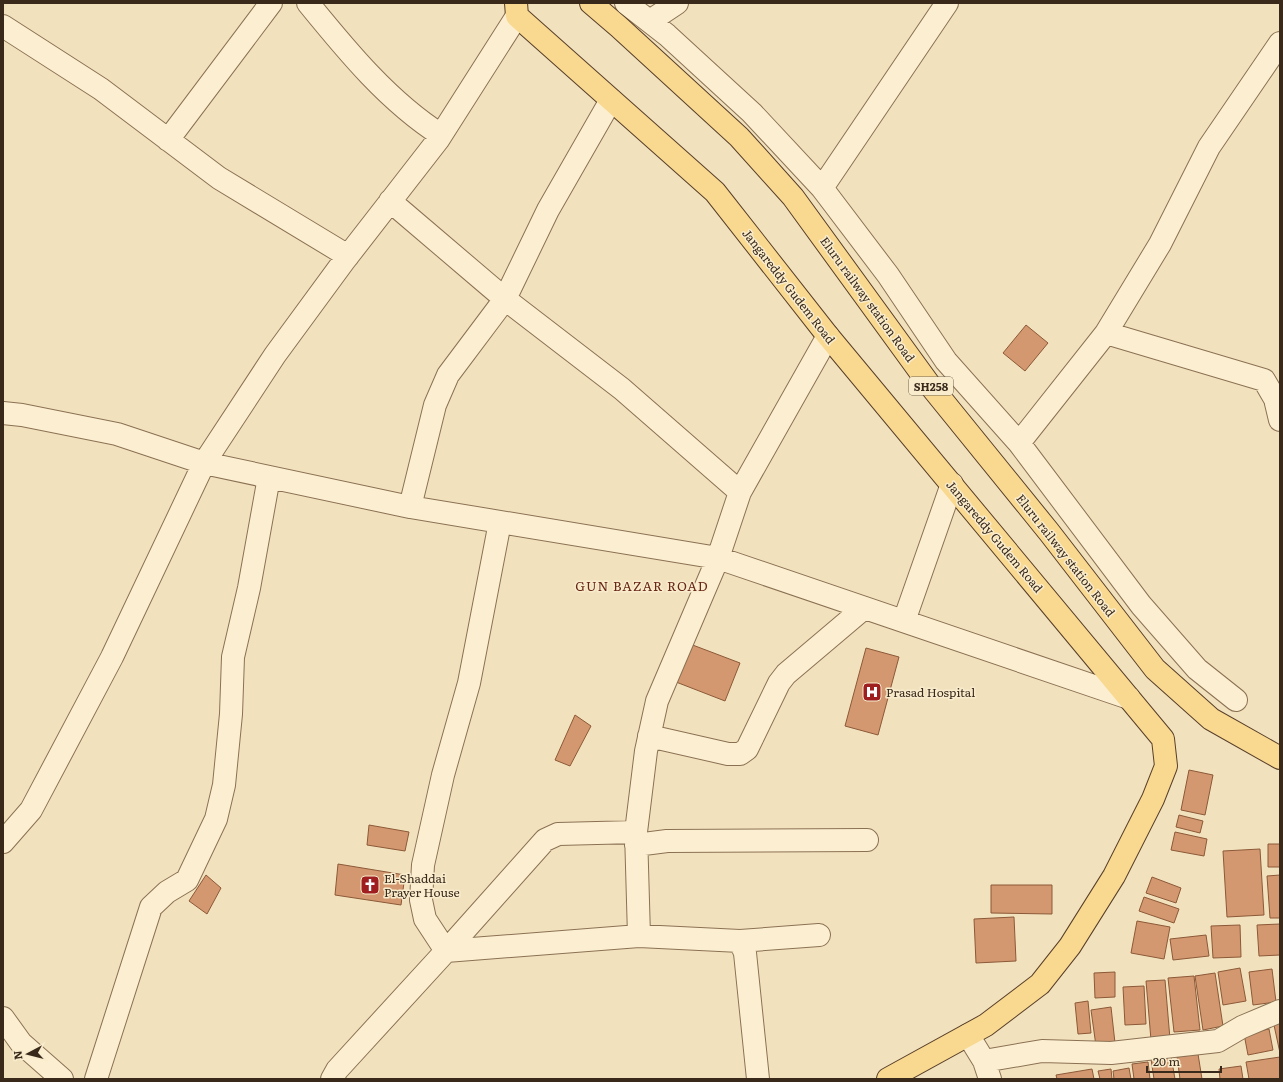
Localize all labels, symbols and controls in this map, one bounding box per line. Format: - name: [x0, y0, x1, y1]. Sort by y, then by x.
- street label: Jangareddy Gudem Road: [738, 225, 840, 348]
- street label: Eluru railway station Road: [816, 232, 920, 366]
- road number: SH258: [909, 377, 953, 395]
- street label: Jangareddy Gudem Road: [943, 476, 1048, 597]
- street label: Eluru railway station Road: [1012, 490, 1120, 621]
- district label: GUN BAZAR ROAD: [575, 576, 709, 595]
- hospital icon: Prasad Hospital: [861, 681, 883, 703]
- place label: Prasad Hospital: [886, 683, 975, 701]
- place label: El-Shaddai Prayer House: [384, 869, 460, 901]
- church icon: El-Shaddai Prayer House: [359, 874, 381, 896]
- north arrow: [8, 1034, 48, 1074]
- scale bar: [1147, 1048, 1221, 1074]
- text: N: [9, 1050, 26, 1061]
- text: 20 m: [1153, 1052, 1180, 1070]

